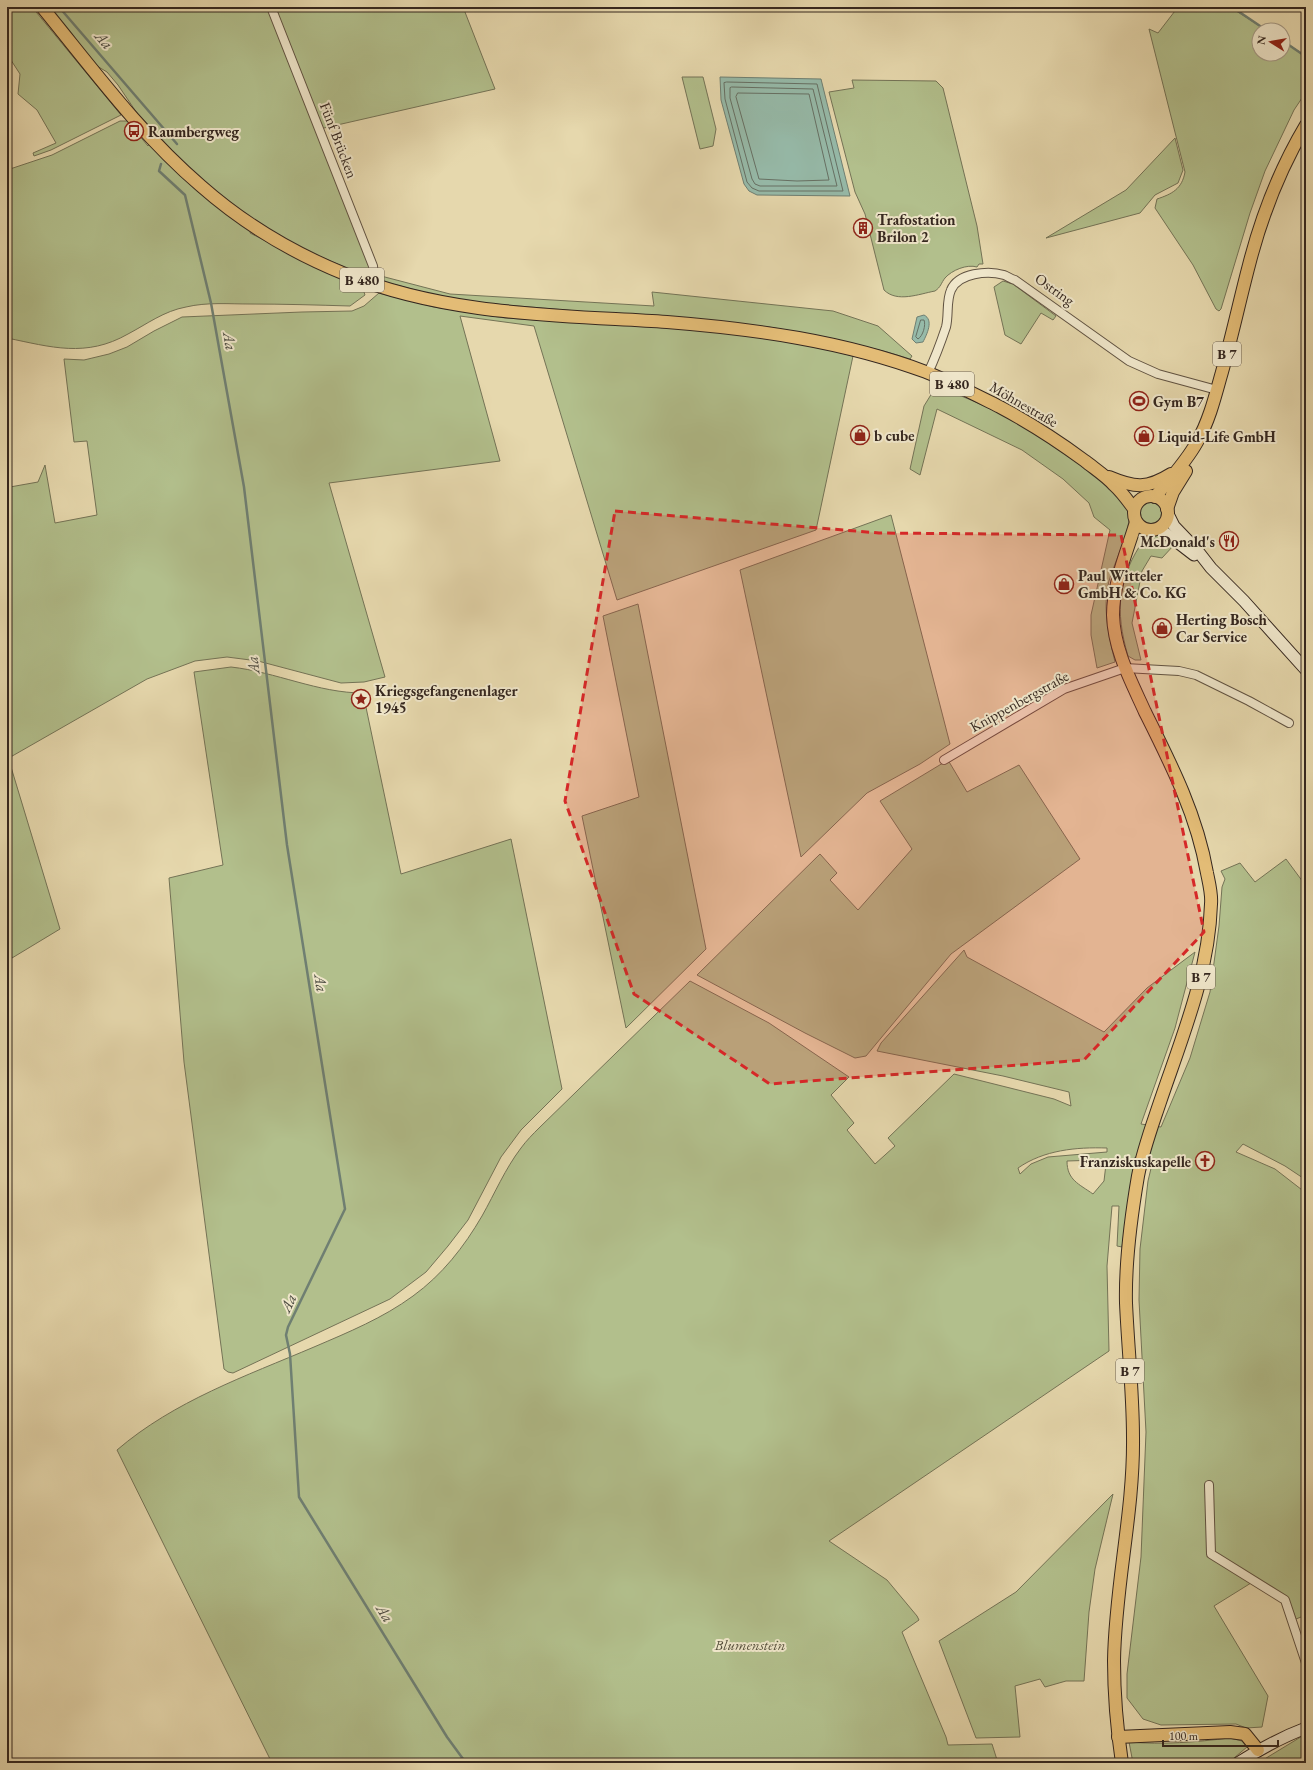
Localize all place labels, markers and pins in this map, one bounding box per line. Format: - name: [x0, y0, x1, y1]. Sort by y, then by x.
- bus stop icon: Raumbergweg: [123, 120, 145, 142]
- place label: Raumbergweg: [148, 122, 240, 141]
- place label: Trafostation Brilon 2: [877, 210, 956, 246]
- building icon: Trafostation Brilon 2: [852, 217, 874, 239]
- sports icon: Gym B7: [1128, 390, 1150, 412]
- place label: Gym B7: [1153, 392, 1204, 411]
- shop icon: b cube: [849, 424, 871, 446]
- shop icon: Liquid-Life GmbH: [1133, 425, 1155, 447]
- place label: b cube: [874, 426, 915, 445]
- place label: Liquid-Life GmbH: [1158, 427, 1276, 446]
- restaurant icon: McDonald's: [1218, 530, 1240, 552]
- place label: McDonald's: [1140, 532, 1215, 551]
- place label: Paul Witteler GmbH & Co. KG: [1078, 566, 1187, 602]
- shop icon: Paul Witteler GmbH & Co. KG: [1053, 573, 1075, 595]
- place label: Herting Bosch Car Service: [1176, 610, 1267, 646]
- shop icon: Herting Bosch Car Service: [1151, 617, 1173, 639]
- place label: Kriegsgefangenenlager 1945: [375, 681, 518, 717]
- place icon: Kriegsgefangenenlager 1945: [350, 688, 372, 710]
- church icon: Franziskuskapelle: [1194, 1150, 1216, 1172]
- place label: Franziskuskapelle: [1080, 1152, 1191, 1171]

